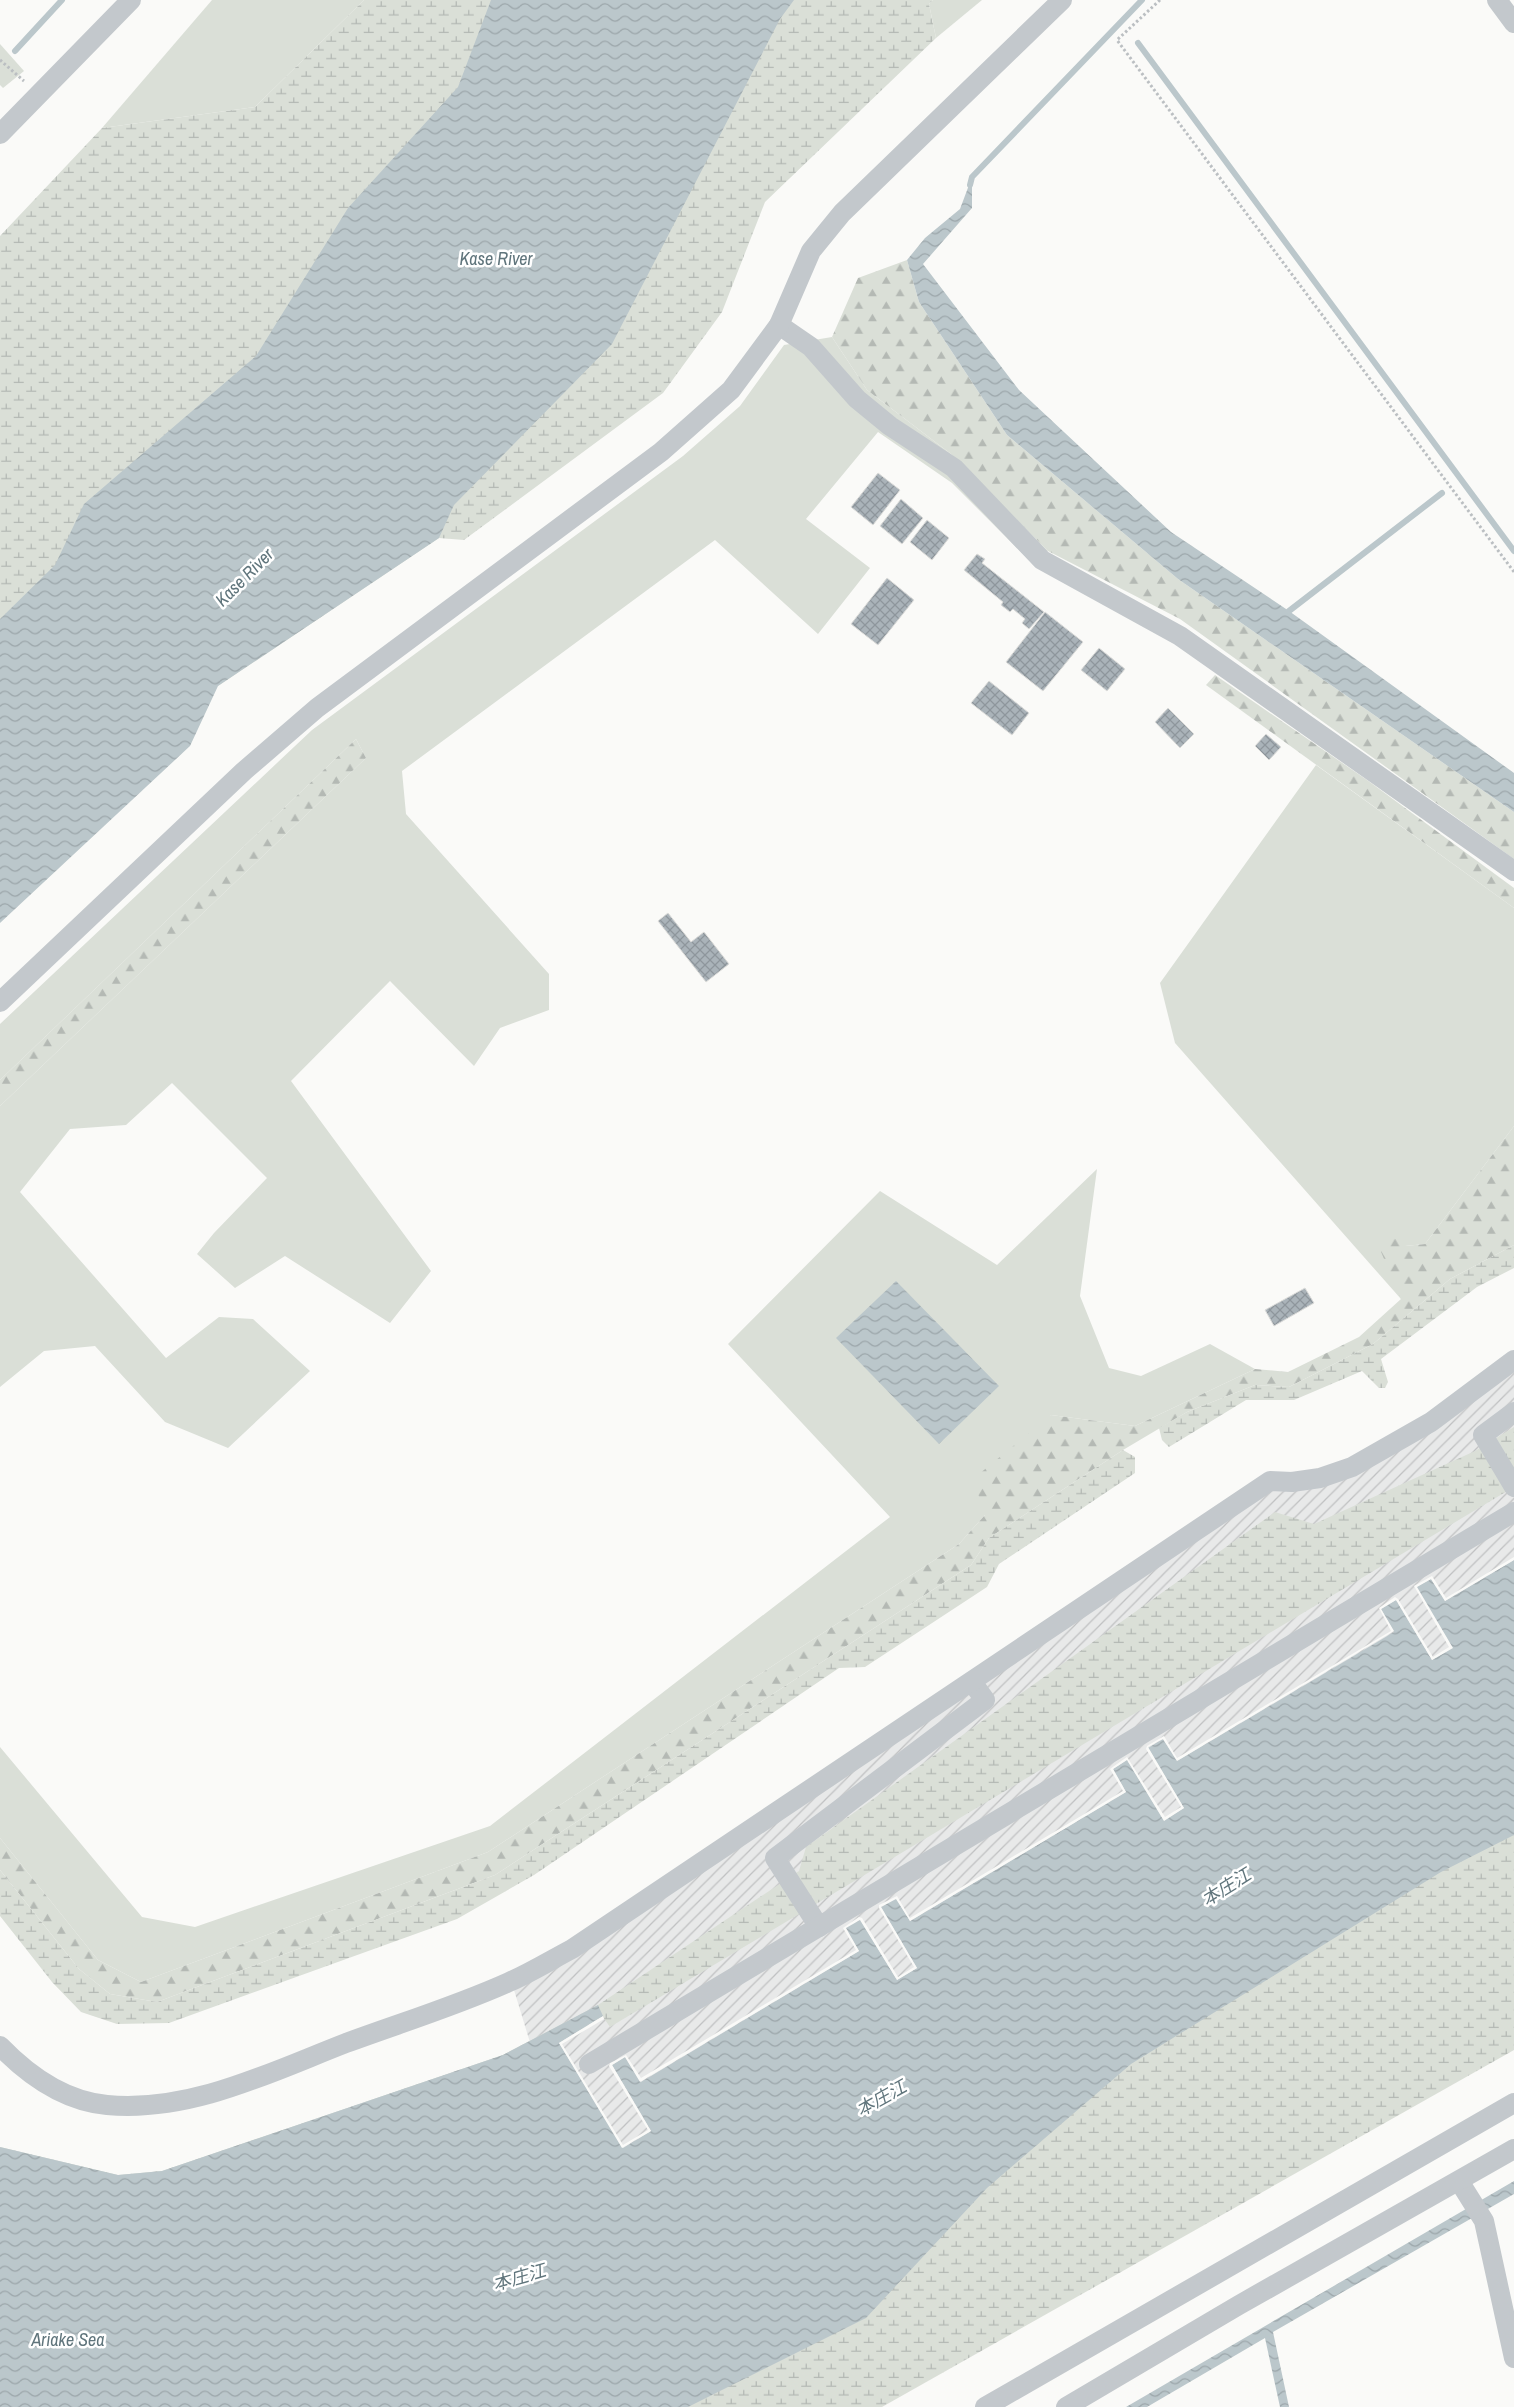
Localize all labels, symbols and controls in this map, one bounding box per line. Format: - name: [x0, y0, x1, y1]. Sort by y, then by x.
- water label: Kase River: [459, 246, 534, 271]
- water label: Kase River: [209, 542, 279, 612]
- water label: 本庄江: [1196, 1861, 1257, 1912]
- water label: 本庄江: [851, 2073, 912, 2122]
- water label: 本庄江: [490, 2257, 550, 2296]
- water label: Ariake Sea: [30, 2327, 105, 2352]

